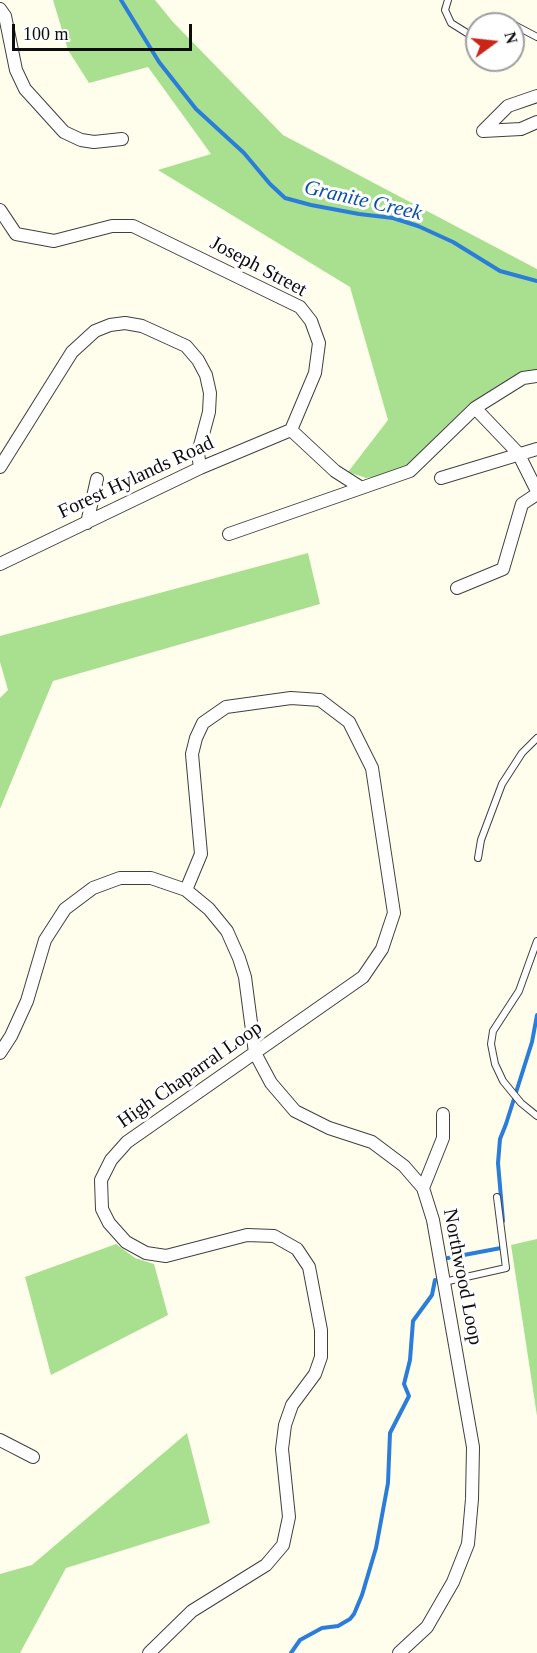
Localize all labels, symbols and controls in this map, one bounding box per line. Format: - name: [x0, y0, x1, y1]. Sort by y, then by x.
- scale bar: [15, 12, 195, 50]
- north arrow: [465, 12, 525, 72]
- text: 100 m: [23, 24, 69, 44]
- text: N: [501, 30, 521, 46]
- water label: Granite Creek: [302, 175, 424, 227]
- street label: Joseph Street: [206, 232, 310, 302]
- street label: Forest Hylands Road: [54, 431, 218, 525]
- street label: High Chaparral Loop: [113, 1016, 267, 1134]
- street label: Northwood Loop: [437, 1207, 487, 1347]

